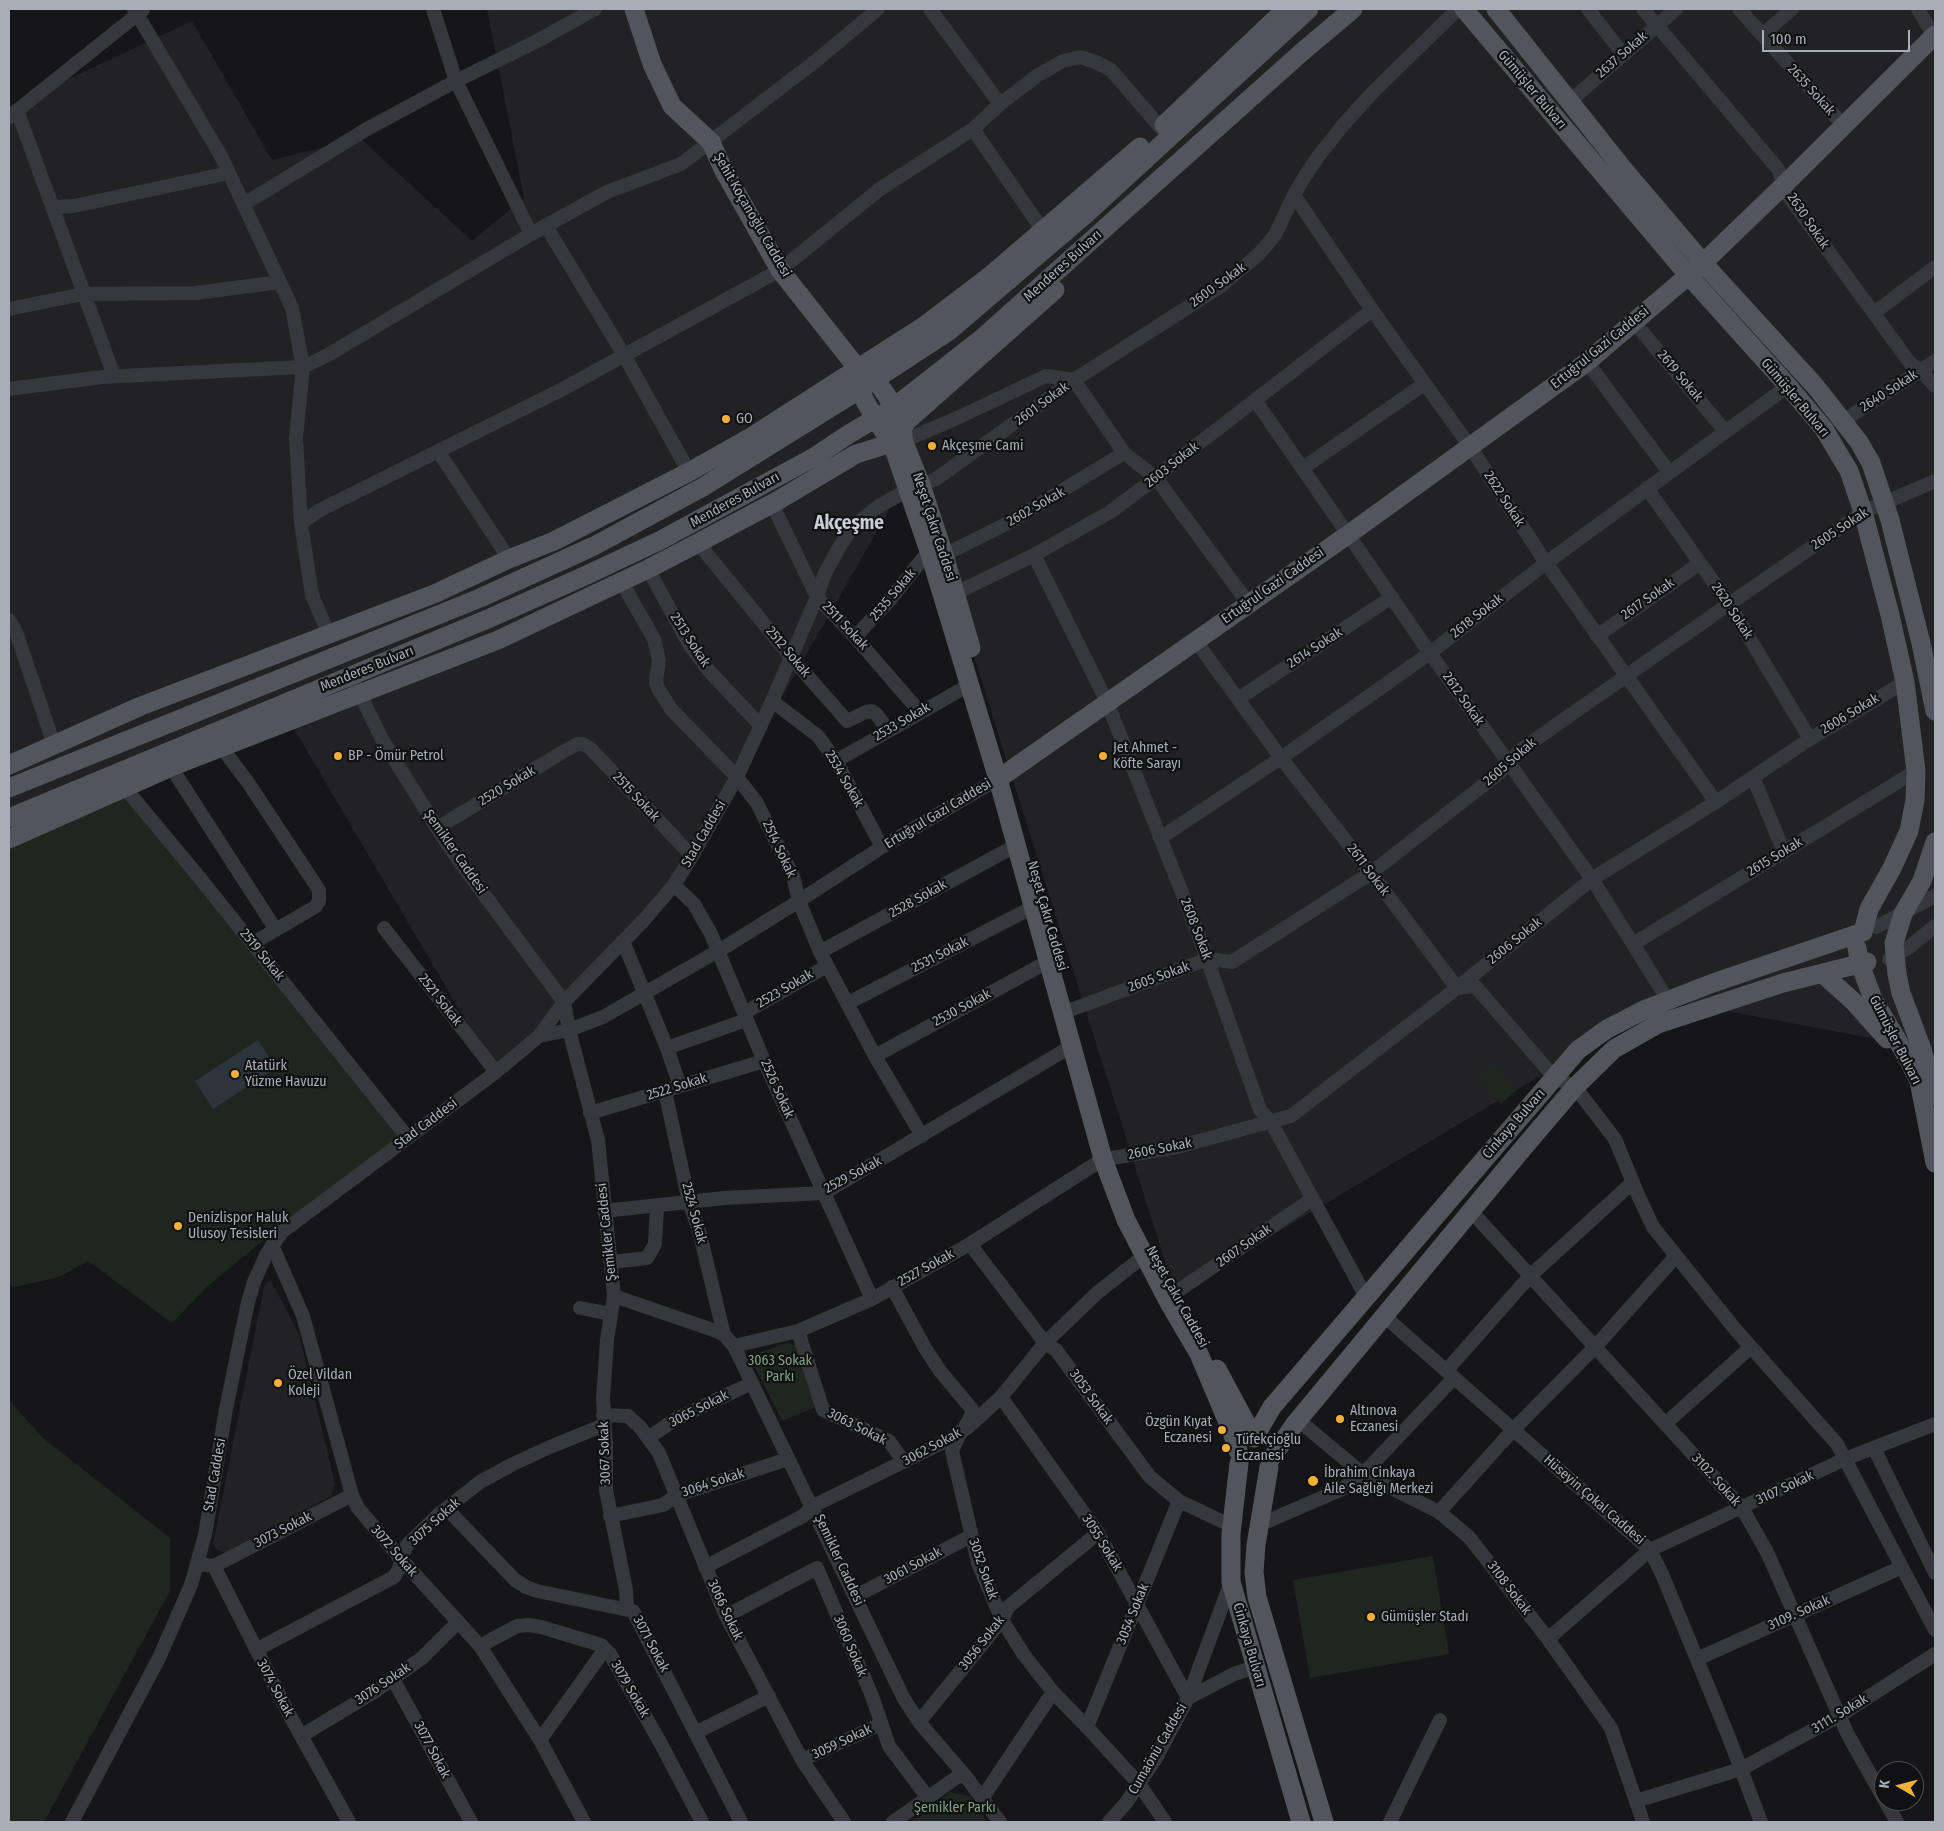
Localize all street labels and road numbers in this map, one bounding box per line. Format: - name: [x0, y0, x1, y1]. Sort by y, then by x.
- street label: 2637 Sokak: [1593, 28, 1651, 82]
- street label: Gümüşler Bulvarı: [1494, 47, 1570, 133]
- street label: 2635 Sokak: [1784, 61, 1838, 119]
- street label: Şehit Koçanoğlu Caddesi: [710, 150, 794, 280]
- street label: 2630 Sokak: [1783, 190, 1833, 252]
- street label: Menderes Bulvarı: [1021, 227, 1105, 305]
- street label: 2600 Sokak: [1187, 259, 1249, 311]
- street label: Ertuğrul Gazi Caddesi: [1548, 303, 1652, 393]
- street label: 2619 Sokak: [1654, 347, 1706, 405]
- street label: Gümüşler Bulvarı: [1757, 355, 1833, 441]
- street label: 2640 Sokak: [1857, 366, 1921, 416]
- street label: 2601 Sokak: [1012, 379, 1072, 429]
- street label: 2603 Sokak: [1142, 439, 1202, 491]
- street label: 2622 Sokak: [1480, 468, 1528, 530]
- street label: Menderes Bulvarı: [688, 469, 782, 531]
- street label: Neşet Çakır Caddesi: [908, 470, 960, 584]
- street label: 2602 Sokak: [1004, 484, 1068, 530]
- street label: 2605 Sokak: [1809, 504, 1871, 554]
- street label: Ertuğrul Gazi Caddesi: [1218, 544, 1328, 628]
- street label: 2535 Sokak: [866, 566, 920, 624]
- street label: 2617 Sokak: [1618, 575, 1678, 623]
- street label: 2620 Sokak: [1708, 580, 1756, 642]
- street label: 2618 Sokak: [1447, 590, 1507, 642]
- street label: 2511 Sokak: [818, 598, 872, 654]
- street label: 2513 Sokak: [666, 610, 714, 670]
- street label: 2512 Sokak: [762, 623, 814, 681]
- street label: 2614 Sokak: [1284, 624, 1346, 672]
- street label: Menderes Bulvarı: [318, 643, 416, 695]
- street label: 2612 Sokak: [1439, 669, 1487, 729]
- street label: 2606 Sokak: [1818, 690, 1882, 738]
- street label: 2533 Sokak: [871, 699, 933, 745]
- street label: 2605 Sokak: [1480, 735, 1540, 789]
- street label: 2534 Sokak: [821, 748, 867, 810]
- street label: 2520 Sokak: [476, 763, 538, 809]
- street label: 2515 Sokak: [609, 769, 663, 825]
- street label: Ertuğrul Gazi Caddesi: [882, 776, 994, 852]
- street label: Stad Caddesi: [678, 798, 730, 870]
- street label: Şemikler Caddesi: [420, 807, 490, 897]
- street label: 2514 Sokak: [758, 818, 800, 880]
- street label: 2615 Sokak: [1744, 834, 1806, 880]
- street label: 2611 Sokak: [1343, 841, 1393, 899]
- street label: Neşet Çakır Caddesi: [1023, 859, 1071, 973]
- street label: 2528 Sokak: [886, 876, 950, 922]
- street label: 2608 Sokak: [1177, 896, 1215, 962]
- street label: 2606 Sokak: [1485, 914, 1545, 968]
- street label: 2519 Sokak: [236, 926, 288, 984]
- street label: 2531 Sokak: [909, 934, 971, 976]
- street label: 2605 Sokak: [1126, 958, 1192, 996]
- street label: 2523 Sokak: [754, 966, 816, 1012]
- street label: 2521 Sokak: [415, 971, 465, 1029]
- street label: 2530 Sokak: [930, 986, 994, 1030]
- street label: Gümüşler Bulvarı: [1865, 993, 1925, 1087]
- street label: 2526 Sokak: [757, 1057, 797, 1121]
- street label: 2522 Sokak: [645, 1070, 709, 1104]
- street label: Cinkaya Bulvarı: [1479, 1086, 1549, 1162]
- street label: Stad Caddesi: [391, 1095, 461, 1153]
- street label: 2606 Sokak: [1127, 1135, 1193, 1163]
- street label: 2529 Sokak: [821, 1153, 885, 1197]
- street label: 2524 Sokak: [678, 1181, 710, 1245]
- street label: Şemikler Caddesi: [593, 1182, 621, 1282]
- street label: 2607 Sokak: [1213, 1221, 1275, 1271]
- street label: Neşet Çakır Caddesi: [1142, 1243, 1212, 1351]
- street label: 2527 Sokak: [895, 1246, 957, 1290]
- street label: 3053 Sokak: [1066, 1366, 1116, 1428]
- street label: 3065 Sokak: [667, 1387, 731, 1431]
- street label: 3063 Sokak: [825, 1405, 889, 1449]
- street label: 3067 Sokak: [596, 1421, 614, 1485]
- street label: 3062 Sokak: [900, 1425, 964, 1469]
- street label: Stad Caddesi: [200, 1437, 230, 1513]
- street label: 3102. Sokak: [1688, 1450, 1744, 1510]
- street label: Hüseyin Çokal Caddesi: [1540, 1451, 1648, 1549]
- street label: 3064 Sokak: [680, 1465, 746, 1501]
- street label: 3107 Sokak: [1754, 1467, 1816, 1509]
- street label: 3075 Sokak: [406, 1495, 464, 1549]
- street label: 3073 Sokak: [251, 1508, 315, 1552]
- street label: Şemikler Caddesi: [811, 1512, 867, 1608]
- street label: 3055 Sokak: [1078, 1512, 1126, 1574]
- street label: 3072 Sokak: [367, 1522, 421, 1580]
- street label: 3052 Sokak: [965, 1536, 1001, 1602]
- street label: 3061 Sokak: [881, 1544, 945, 1588]
- street label: 3108 Sokak: [1483, 1558, 1535, 1618]
- street label: 3066 Sokak: [704, 1577, 746, 1643]
- street label: 3054 Sokak: [1113, 1581, 1153, 1647]
- street label: 3109. Sokak: [1766, 1592, 1832, 1634]
- street label: Cinkaya Bulvarı: [1229, 1601, 1269, 1689]
- street label: 3071 Sokak: [629, 1613, 673, 1675]
- street label: 3060 Sokak: [830, 1613, 870, 1679]
- street label: 3056 Sokak: [956, 1613, 1008, 1673]
- street label: 3074 Sokak: [253, 1656, 297, 1720]
- street label: 3079 Sokak: [607, 1658, 653, 1720]
- street label: 3076 Sokak: [352, 1659, 414, 1709]
- street label: 3111. Sokak: [1809, 1691, 1871, 1737]
- street label: Cumaönü Caddesi: [1125, 1700, 1191, 1798]
- street label: 3077 Sokak: [410, 1719, 454, 1781]
- street label: 3059 Sokak: [809, 1721, 875, 1763]

